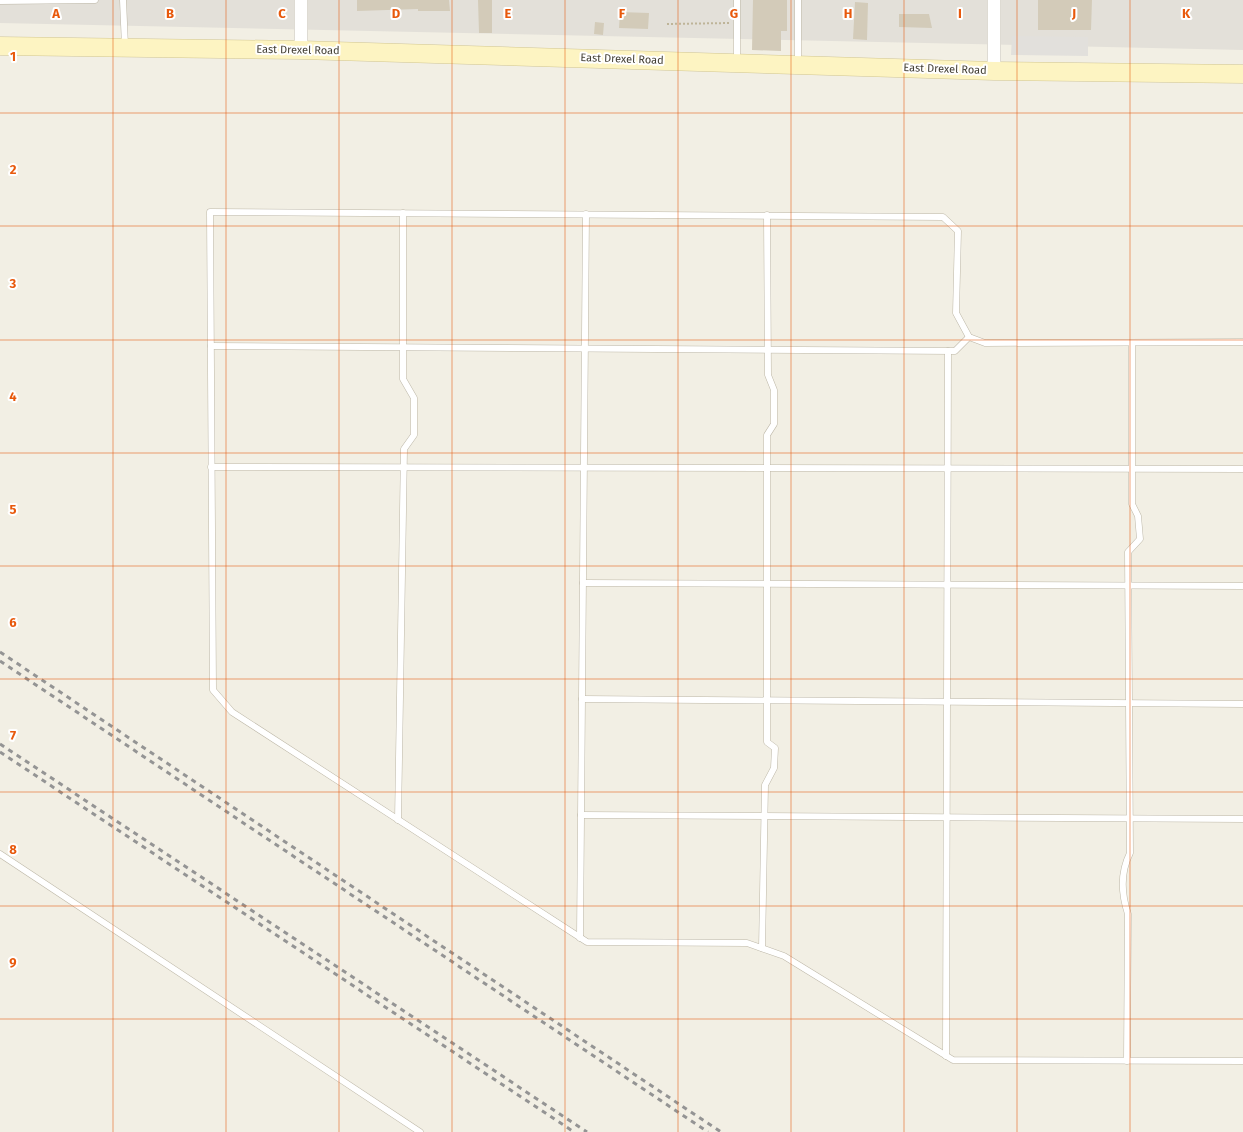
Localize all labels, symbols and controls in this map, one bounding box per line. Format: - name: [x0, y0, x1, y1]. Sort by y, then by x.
- text: A: [51, 6, 60, 21]
- text: B: [166, 6, 174, 21]
- text: C: [278, 6, 286, 21]
- text: D: [392, 6, 401, 21]
- text: E: [505, 6, 512, 21]
- text: F: [619, 6, 626, 21]
- text: G: [730, 6, 738, 21]
- text: H: [844, 6, 852, 21]
- text: I: [958, 6, 962, 21]
- text: J: [1071, 6, 1076, 21]
- text: K: [1182, 6, 1191, 21]
- street label: East Drexel Road: [256, 43, 340, 57]
- text: 1: [10, 49, 16, 64]
- street label: East Drexel Road: [580, 51, 664, 67]
- street label: East Drexel Road: [903, 61, 987, 77]
- text: 2: [10, 162, 17, 177]
- text: 3: [9, 276, 17, 291]
- text: 4: [9, 389, 17, 404]
- text: 5: [10, 502, 17, 517]
- text: 6: [9, 615, 17, 630]
- text: 7: [10, 728, 16, 743]
- text: 8: [9, 842, 17, 857]
- text: 9: [9, 955, 17, 970]

